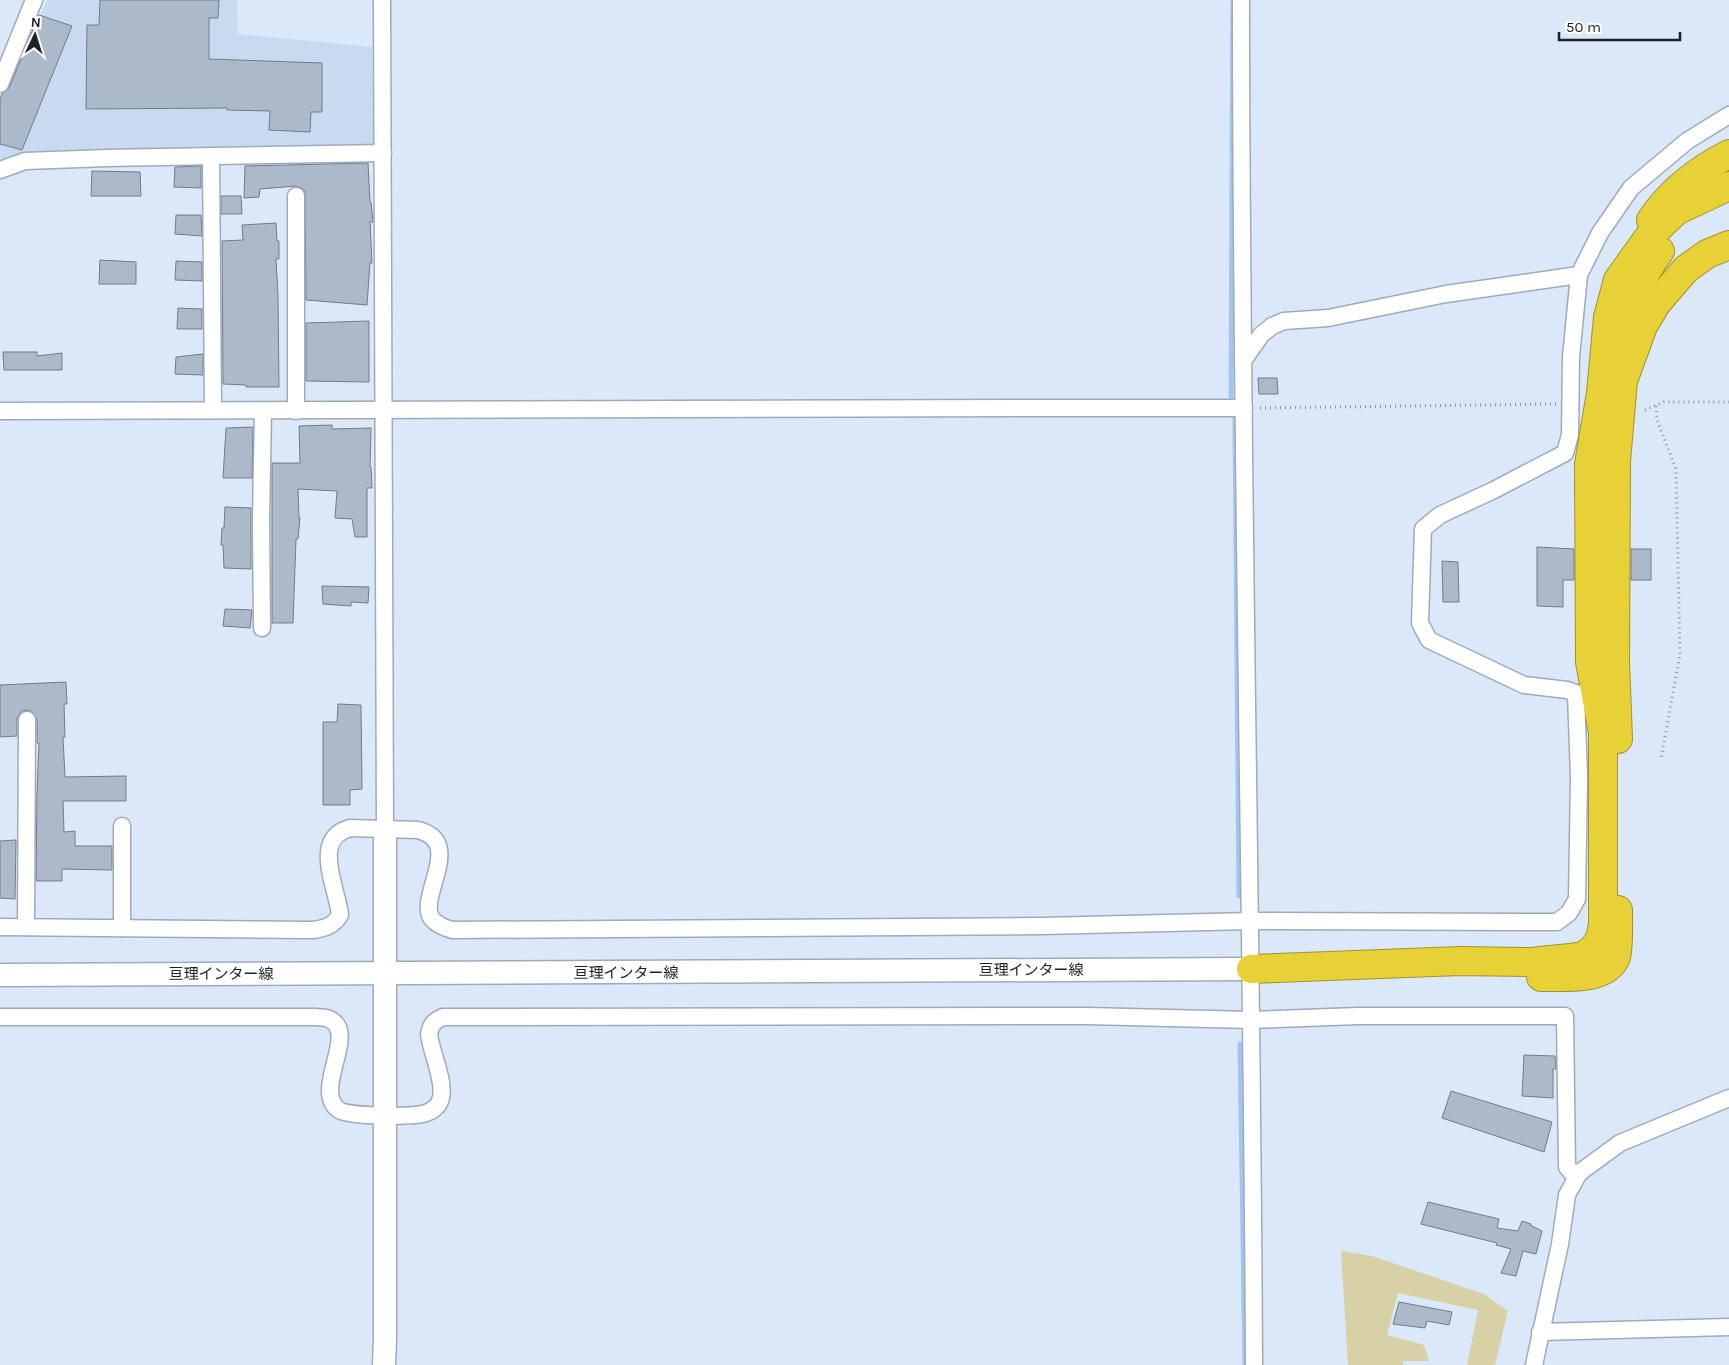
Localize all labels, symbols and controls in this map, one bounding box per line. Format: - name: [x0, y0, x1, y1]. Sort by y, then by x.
- north arrow: [10, 10, 60, 60]
- scale bar: [1559, 10, 1680, 42]
- text: N: [30, 14, 41, 31]
- text: 50 m: [1566, 18, 1601, 36]
- street label: 亘理インター線: [978, 961, 1084, 979]
- street label: 亘理インター線: [573, 964, 679, 982]
- street label: 亘理インター線: [168, 965, 274, 983]

